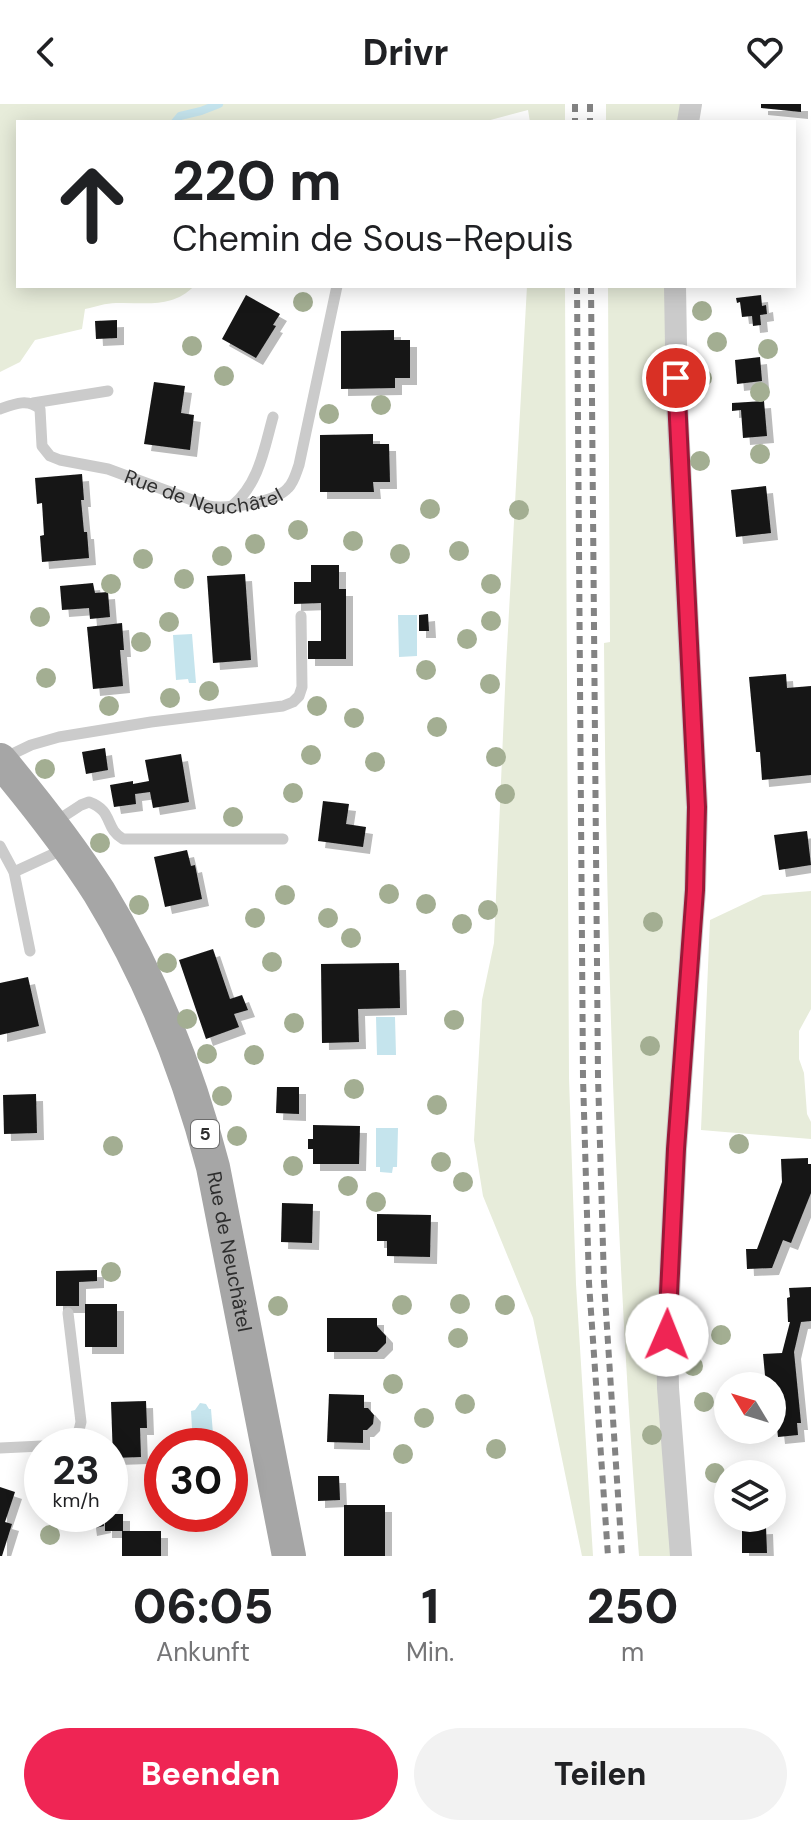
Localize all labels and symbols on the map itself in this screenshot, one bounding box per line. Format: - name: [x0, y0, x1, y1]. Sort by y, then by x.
- pin: [642, 344, 710, 412]
- street label: Rue de Neuchâtel: [121, 463, 287, 520]
- road number: 5: [191, 1120, 219, 1148]
- street label: Rue de Neuchâtel: [201, 1169, 258, 1334]
- position arrow: [625, 1293, 709, 1377]
- north arrow: [714, 1372, 786, 1444]
- speed limit sign: 30: [144, 1428, 248, 1532]

